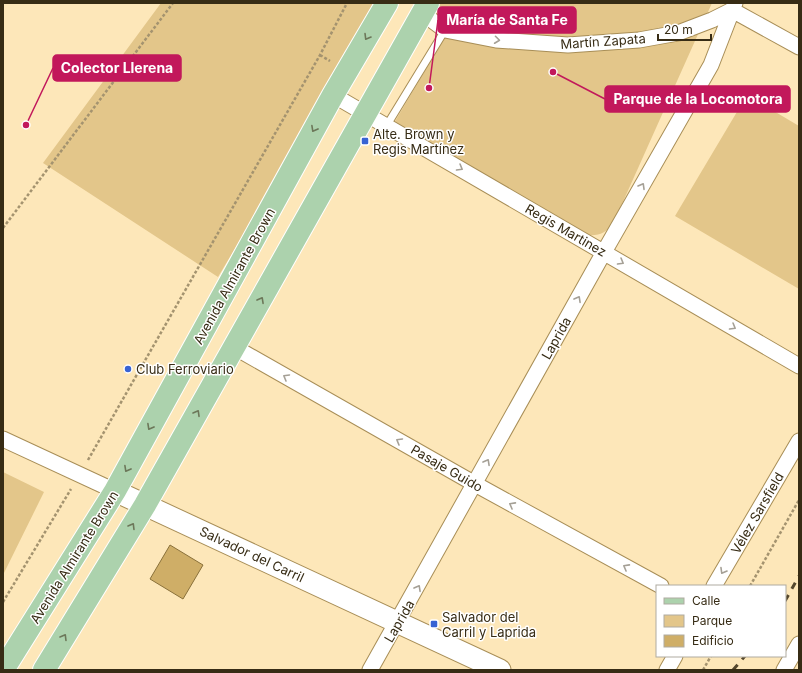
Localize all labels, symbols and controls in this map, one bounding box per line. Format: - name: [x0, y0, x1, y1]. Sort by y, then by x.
- callout: María de Santa Fe: [438, 7, 576, 33]
- text: María de Santa Fe: [446, 11, 568, 28]
- scale bar: [658, 16, 711, 42]
- text: 20 m: [664, 22, 693, 37]
- street label: Martín Zapata: [560, 30, 646, 52]
- one-way arrow: [365, 33, 372, 40]
- one-way arrow: [493, 35, 500, 44]
- callout: Colector Llerena: [53, 55, 181, 81]
- text: Colector Llerena: [61, 59, 173, 76]
- callout: Parque de la Locomotora: [605, 86, 790, 112]
- text: Parque de la Locomotora: [613, 90, 783, 107]
- one-way arrow: [312, 125, 319, 132]
- place label: Alte. Brown y Regis Martínez: [373, 126, 464, 157]
- marker: Alte. Brown y Regis Martínez: [360, 136, 370, 146]
- one-way arrow: [456, 164, 463, 171]
- one-way arrow: [637, 183, 644, 190]
- street label: Regis Martinez: [523, 200, 609, 260]
- street label: Avenida Almirante Brown: [190, 205, 278, 347]
- one-way arrow: [617, 258, 624, 265]
- one-way arrow: [573, 296, 580, 303]
- one-way arrow: [256, 297, 263, 304]
- street label: Laprida: [538, 314, 574, 362]
- one-way arrow: [729, 323, 736, 330]
- place label: Club Ferroviario: [136, 361, 234, 377]
- marker: Club Ferroviario: [123, 364, 133, 374]
- one-way arrow: [283, 374, 290, 381]
- one-way arrow: [192, 410, 199, 417]
- one-way arrow: [148, 423, 155, 430]
- one-way arrow: [396, 438, 403, 446]
- street label: Pasaje Guido: [408, 441, 486, 495]
- one-way arrow: [483, 459, 490, 466]
- one-way arrow: [124, 465, 132, 472]
- street label: Vélez Sarsfield: [727, 469, 787, 557]
- street label: Avenida Almirante Brown: [27, 488, 121, 626]
- one-way arrow: [509, 502, 516, 509]
- one-way arrow: [127, 523, 135, 530]
- street label: Salvador del Carril: [197, 523, 307, 585]
- one-way arrow: [623, 565, 630, 572]
- one-way arrow: [720, 567, 727, 574]
- one-way arrow: [413, 584, 420, 592]
- legend: [656, 585, 786, 657]
- text: Calle: [692, 593, 720, 608]
- street label: Laprida: [381, 597, 417, 645]
- place label: Salvador del Carril y Laprida: [442, 609, 536, 640]
- text: Parque: [692, 613, 732, 628]
- marker: Salvador del Carril y Laprida: [429, 619, 439, 629]
- text: Edificio: [692, 633, 734, 648]
- one-way arrow: [59, 634, 67, 641]

